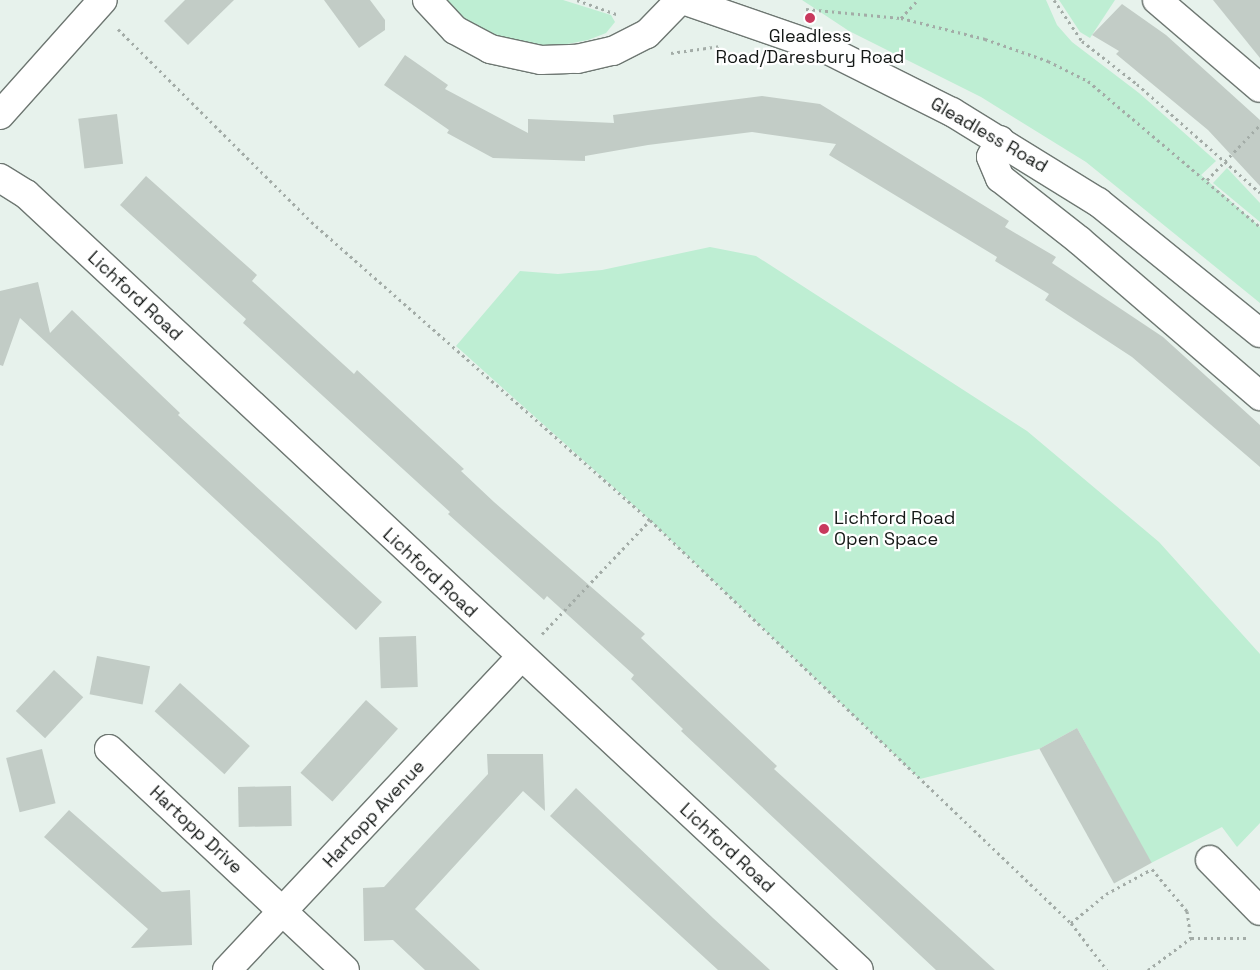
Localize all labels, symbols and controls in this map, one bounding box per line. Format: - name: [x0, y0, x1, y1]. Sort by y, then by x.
- marker: Gleadless Road/Daresbury Road: [804, 12, 816, 24]
- place label: Gleadless Road/Daresbury Road: [716, 26, 904, 68]
- street label: Gleadless Road: [927, 93, 1051, 177]
- street label: Lichford Road: [83, 247, 187, 345]
- place label: Lichford Road Open Space: [834, 508, 955, 550]
- marker: Lichford Road Open Space: [818, 523, 830, 535]
- street label: Lichford Road: [378, 524, 482, 622]
- street label: Hartopp Avenue: [319, 756, 429, 872]
- street label: Hartopp Drive: [145, 782, 247, 878]
- street label: Lichford Road: [675, 799, 779, 897]

